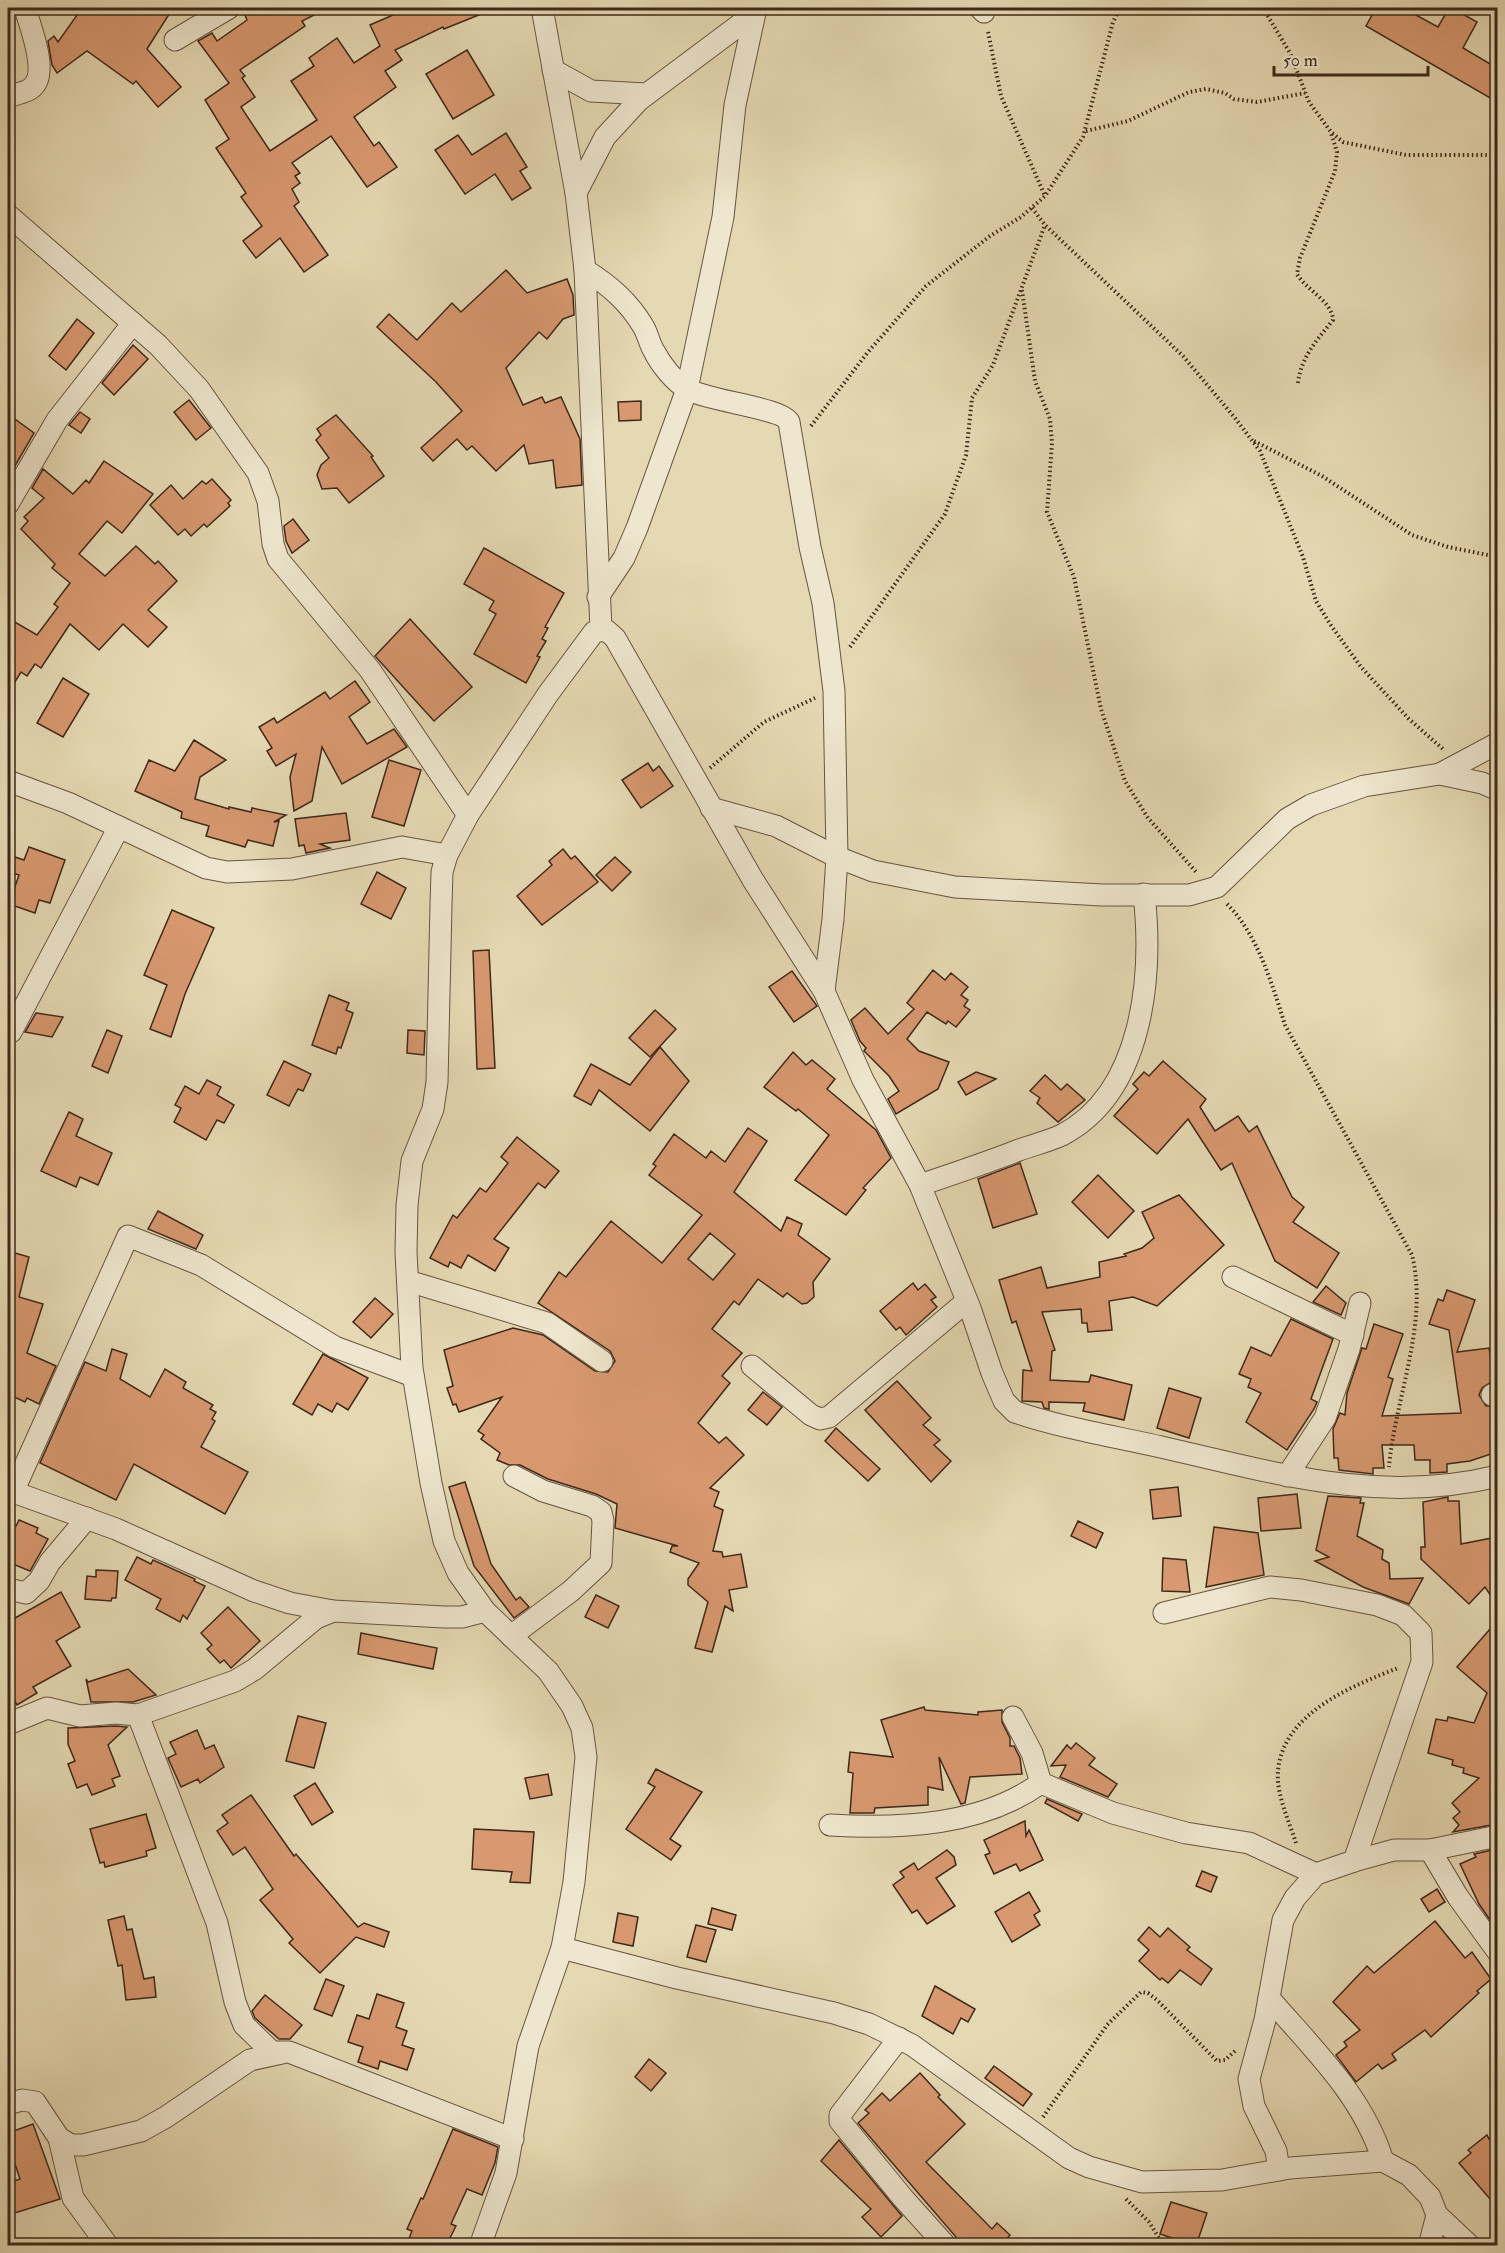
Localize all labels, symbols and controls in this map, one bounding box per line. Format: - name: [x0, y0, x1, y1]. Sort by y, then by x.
- scale bar: [1274, 39, 1428, 77]
- text: 50 m: [1283, 49, 1318, 72]

